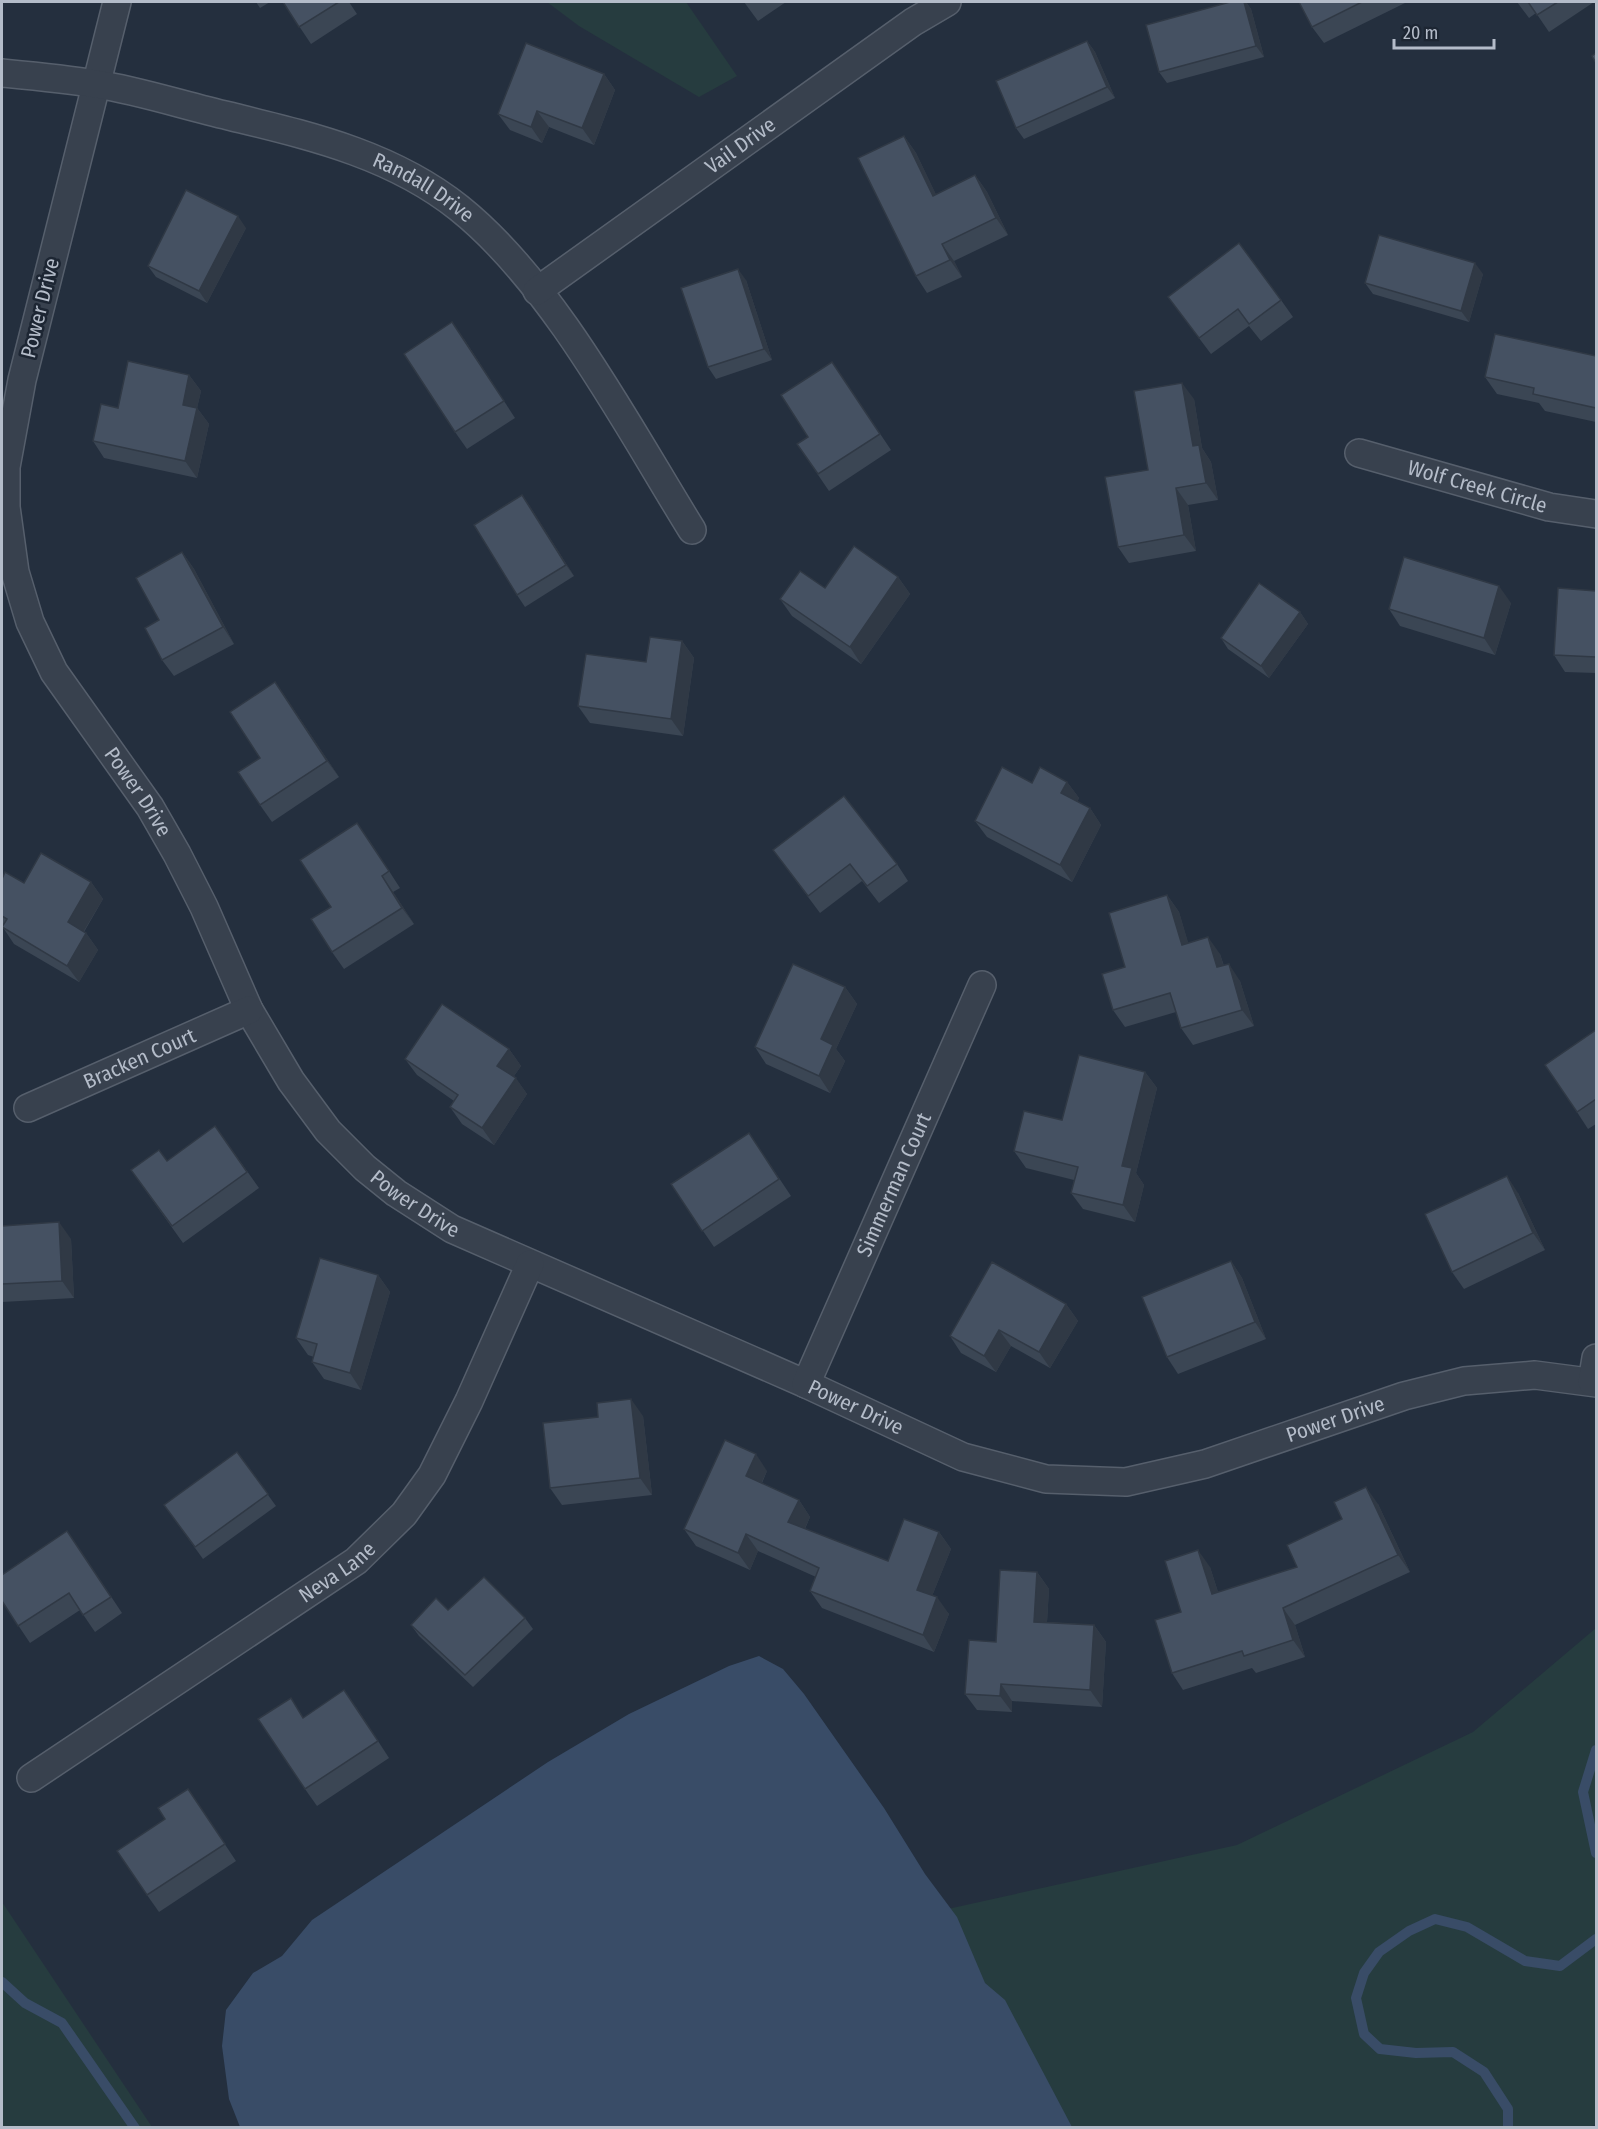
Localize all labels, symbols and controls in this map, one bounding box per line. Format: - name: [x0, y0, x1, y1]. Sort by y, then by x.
- scale bar: [1394, 12, 1494, 50]
- text: 20 m: [1403, 22, 1438, 44]
- street label: Vail Drive: [700, 112, 781, 180]
- street label: Randall Drive: [369, 147, 480, 228]
- street label: Power Drive: [15, 255, 65, 361]
- street label: Wolf Creek Circle: [1405, 454, 1550, 519]
- street label: Power Drive: [99, 742, 177, 841]
- street label: Bracken Court: [79, 1022, 200, 1095]
- street label: Simmerman Court: [851, 1108, 937, 1261]
- street label: Power Drive: [365, 1165, 463, 1244]
- street label: Power Drive: [804, 1374, 908, 1441]
- street label: Power Drive: [1283, 1391, 1388, 1448]
- street label: Neva Lane: [294, 1536, 381, 1608]

